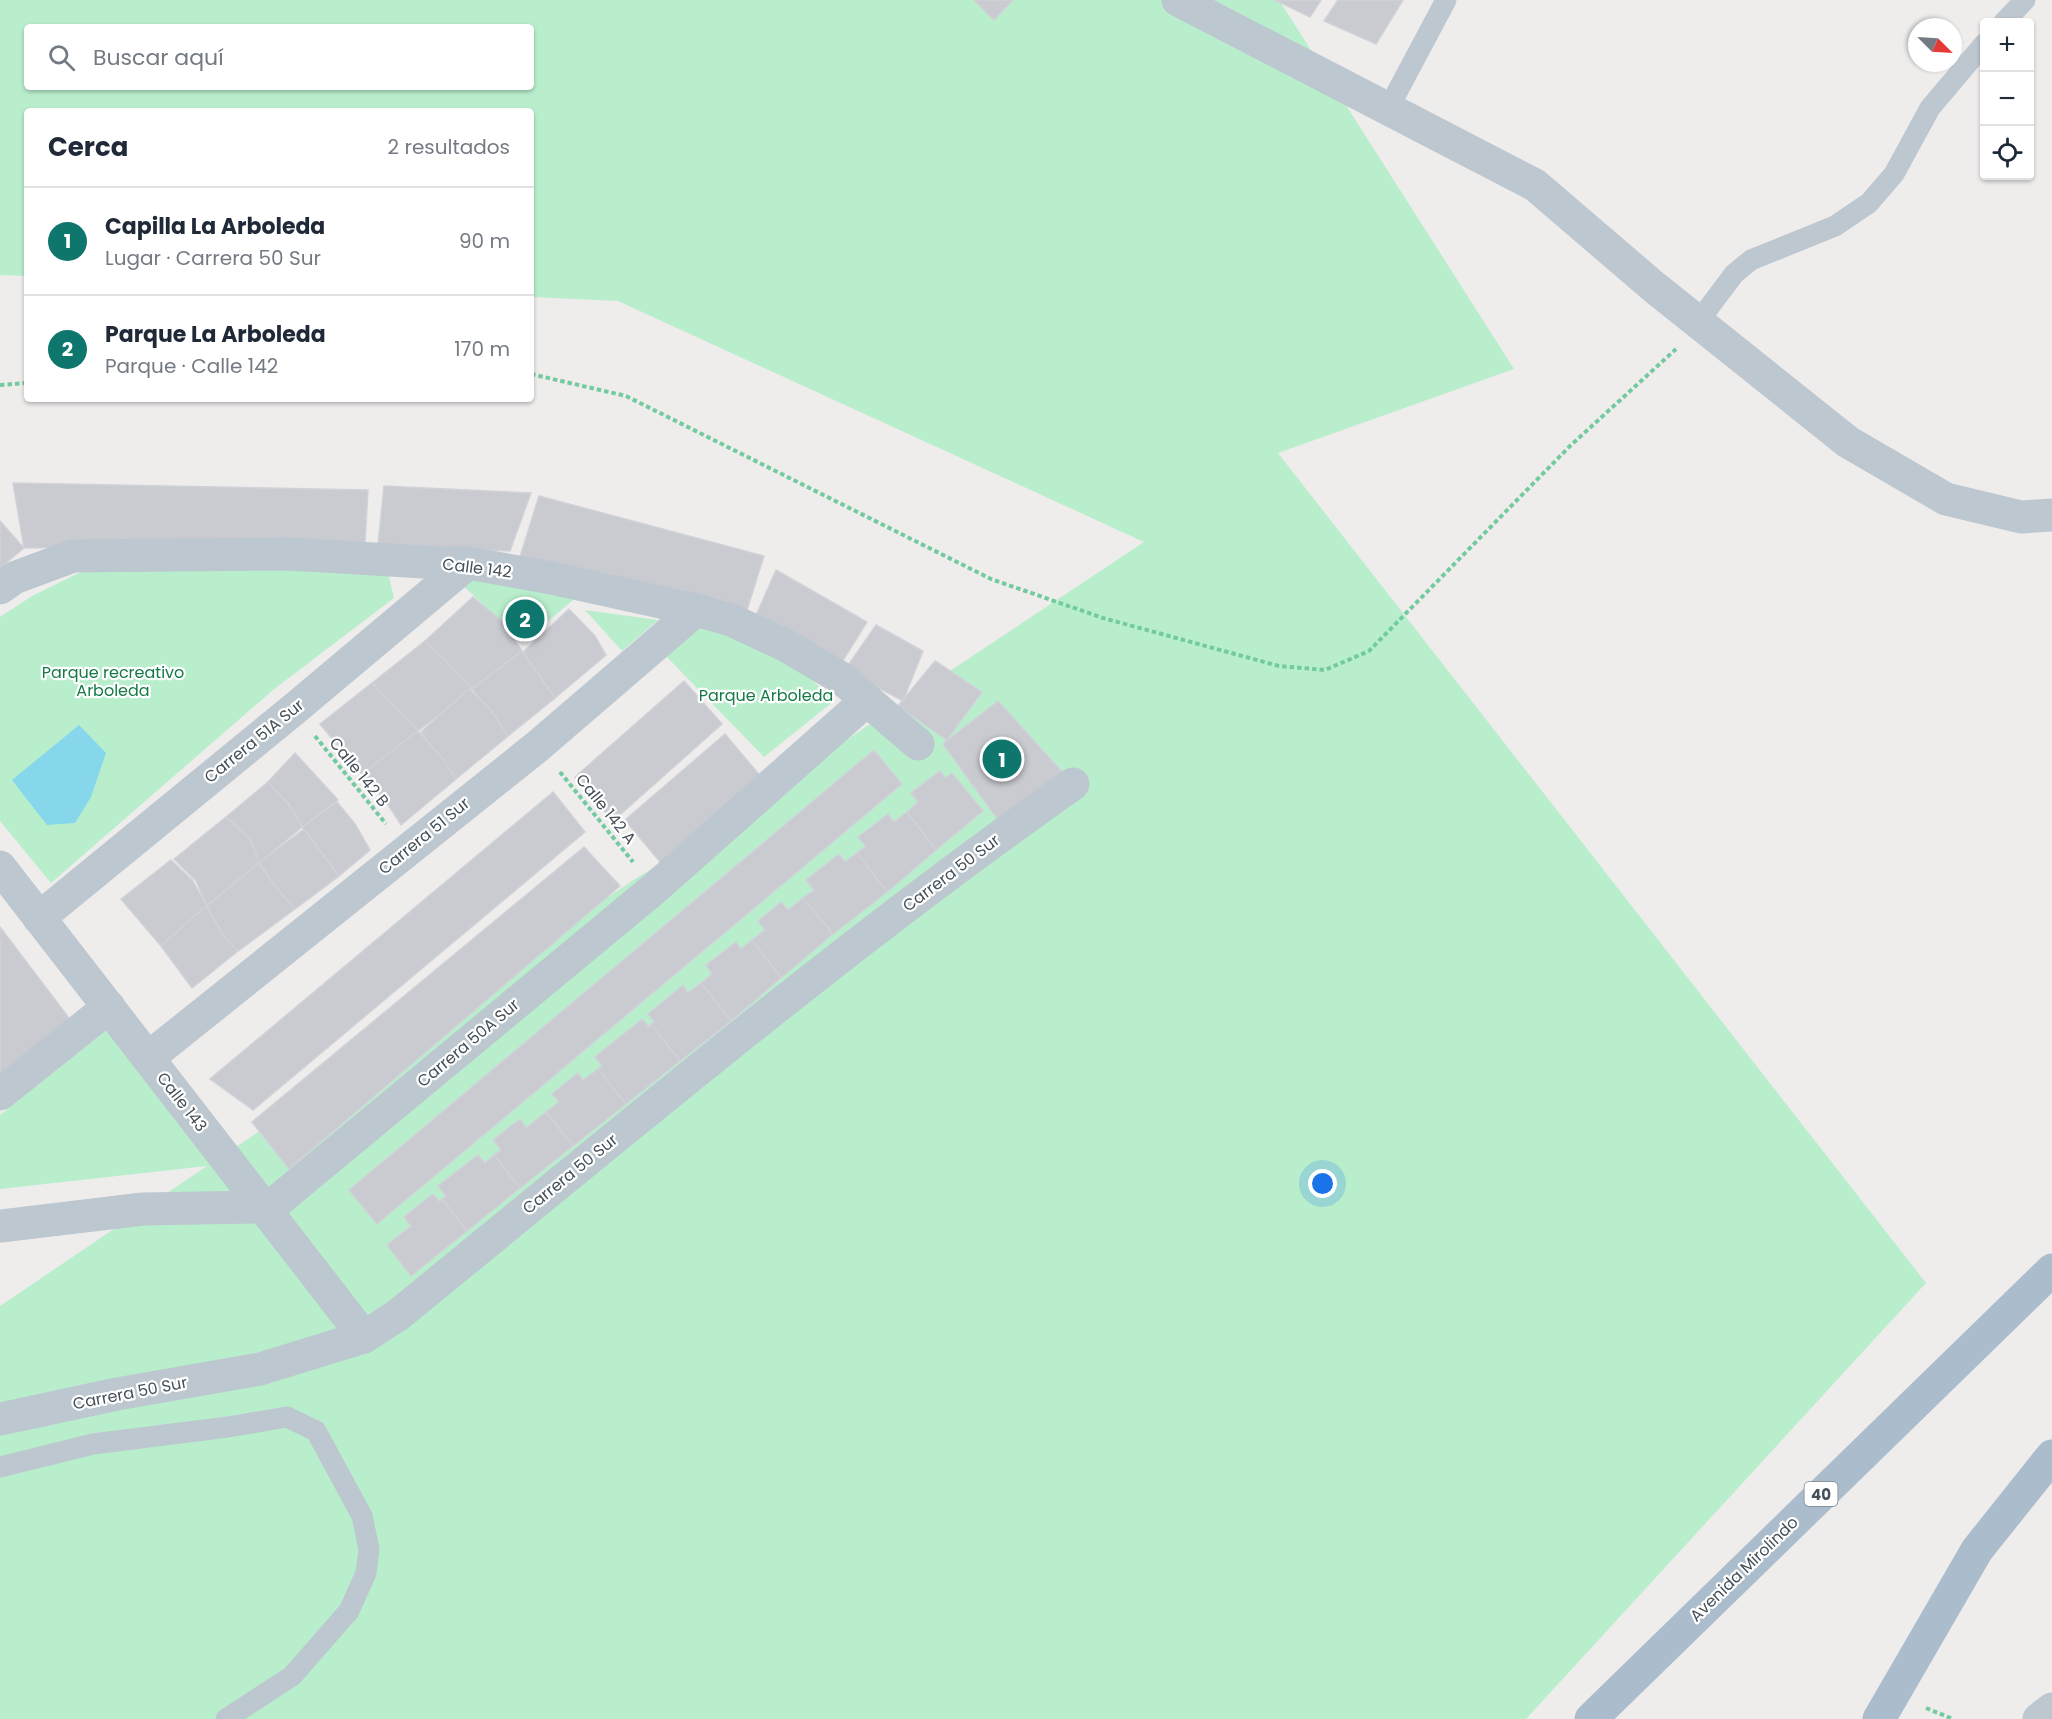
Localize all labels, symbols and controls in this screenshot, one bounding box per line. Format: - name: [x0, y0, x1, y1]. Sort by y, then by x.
- north arrow: [1908, 18, 1962, 72]
- map controls: [1980, 18, 2034, 180]
- button: +: [1980, 18, 2034, 72]
- search box: [24, 24, 534, 90]
- icon: search: [45, 41, 78, 74]
- text: Buscar aquí: [93, 42, 224, 73]
- button: −: [1980, 72, 2034, 126]
- button: locate: [1980, 126, 2034, 180]
- text: Cerca: [48, 129, 128, 165]
- text: 2 resultados: [388, 133, 510, 161]
- text: Capilla La Arboleda: [105, 211, 325, 242]
- text: 1: [64, 227, 71, 255]
- text: 90 m: [459, 227, 510, 255]
- text: Lugar · Carrera 50 Sur: [105, 244, 321, 272]
- text: Parque La Arboleda: [105, 319, 326, 350]
- text: 2: [62, 335, 73, 363]
- text: 170 m: [454, 335, 510, 363]
- text: Parque · Calle 142: [105, 352, 278, 380]
- street label: Calle 142: [441, 552, 513, 584]
- pin: 2: [506, 596, 544, 642]
- park label: Parque recreativo Arboleda: [42, 661, 184, 702]
- park label: Parque Arboleda: [699, 684, 833, 707]
- street label: Carrera 51A Sur: [199, 694, 309, 788]
- street label: Calle 142 B: [324, 732, 394, 812]
- pin: 1: [982, 736, 1022, 782]
- street label: Calle 142 A: [570, 769, 642, 849]
- street label: Carrera 51 Sur: [374, 792, 474, 880]
- street label: Carrera 50 Sur: [898, 829, 1004, 917]
- street label: Carrera 50A Sur: [412, 993, 524, 1093]
- street label: Calle 143: [151, 1067, 213, 1137]
- street label: Carrera 50 Sur: [518, 1129, 622, 1219]
- your location: [1308, 1169, 1337, 1198]
- street label: Carrera 50 Sur: [71, 1371, 189, 1415]
- road number: 40: [1804, 1482, 1838, 1506]
- street label: Avenida Mirolindo: [1685, 1511, 1803, 1627]

